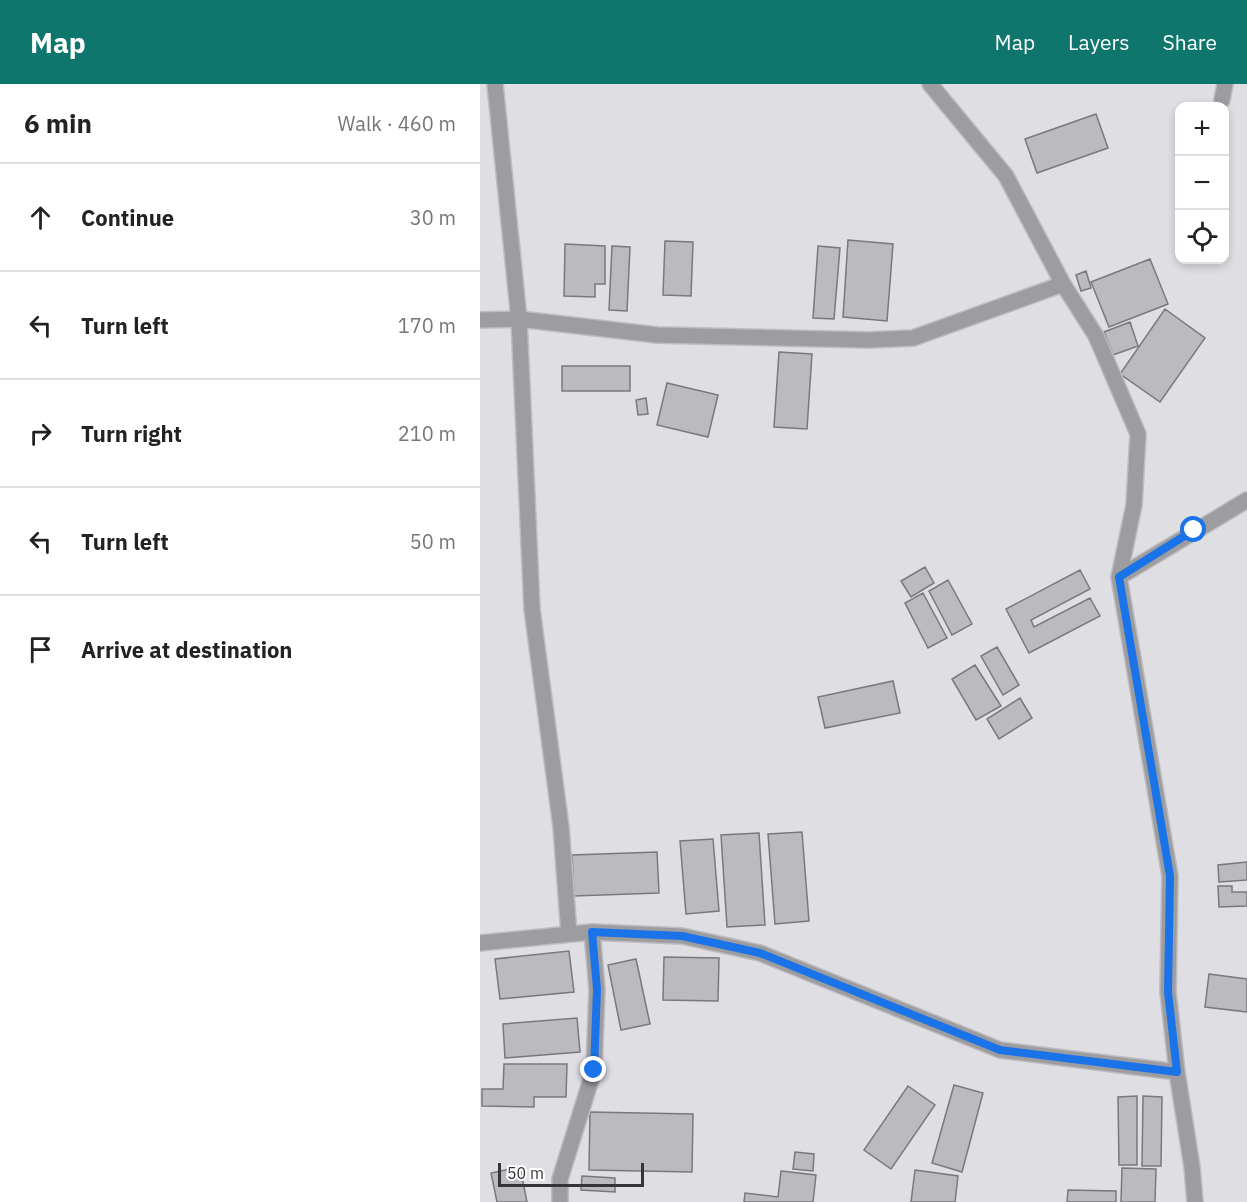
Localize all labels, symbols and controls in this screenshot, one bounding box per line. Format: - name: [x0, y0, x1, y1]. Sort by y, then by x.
- text: Map: [30, 24, 86, 61]
- text: Map: [995, 28, 1035, 56]
- text: Layers: [1068, 28, 1130, 56]
- text: Share: [1163, 28, 1217, 56]
- map controls: [1175, 102, 1229, 264]
- button: +: [1175, 102, 1229, 156]
- text: 6 min: [24, 106, 92, 140]
- text: Walk · 460 m: [338, 110, 456, 137]
- button: −: [1175, 156, 1229, 210]
- icon: ahead: [24, 201, 57, 234]
- text: Continue: [81, 203, 174, 232]
- text: 30 m: [410, 204, 456, 231]
- button: locate: [1175, 210, 1229, 264]
- icon: left: [24, 309, 57, 342]
- text: Turn left: [81, 311, 169, 340]
- text: 170 m: [398, 312, 456, 339]
- icon: right: [24, 417, 57, 450]
- text: Turn right: [81, 419, 182, 448]
- text: 210 m: [398, 420, 456, 447]
- route start: [1180, 516, 1206, 542]
- icon: left: [24, 525, 57, 558]
- text: Turn left: [81, 527, 169, 556]
- text: 50 m: [410, 528, 456, 555]
- icon: arrive: [24, 633, 57, 666]
- text: Arrive at destination: [81, 635, 292, 664]
- route end: [580, 1056, 606, 1082]
- scale bar: [498, 1160, 644, 1188]
- text: 50 m: [507, 1163, 544, 1183]

